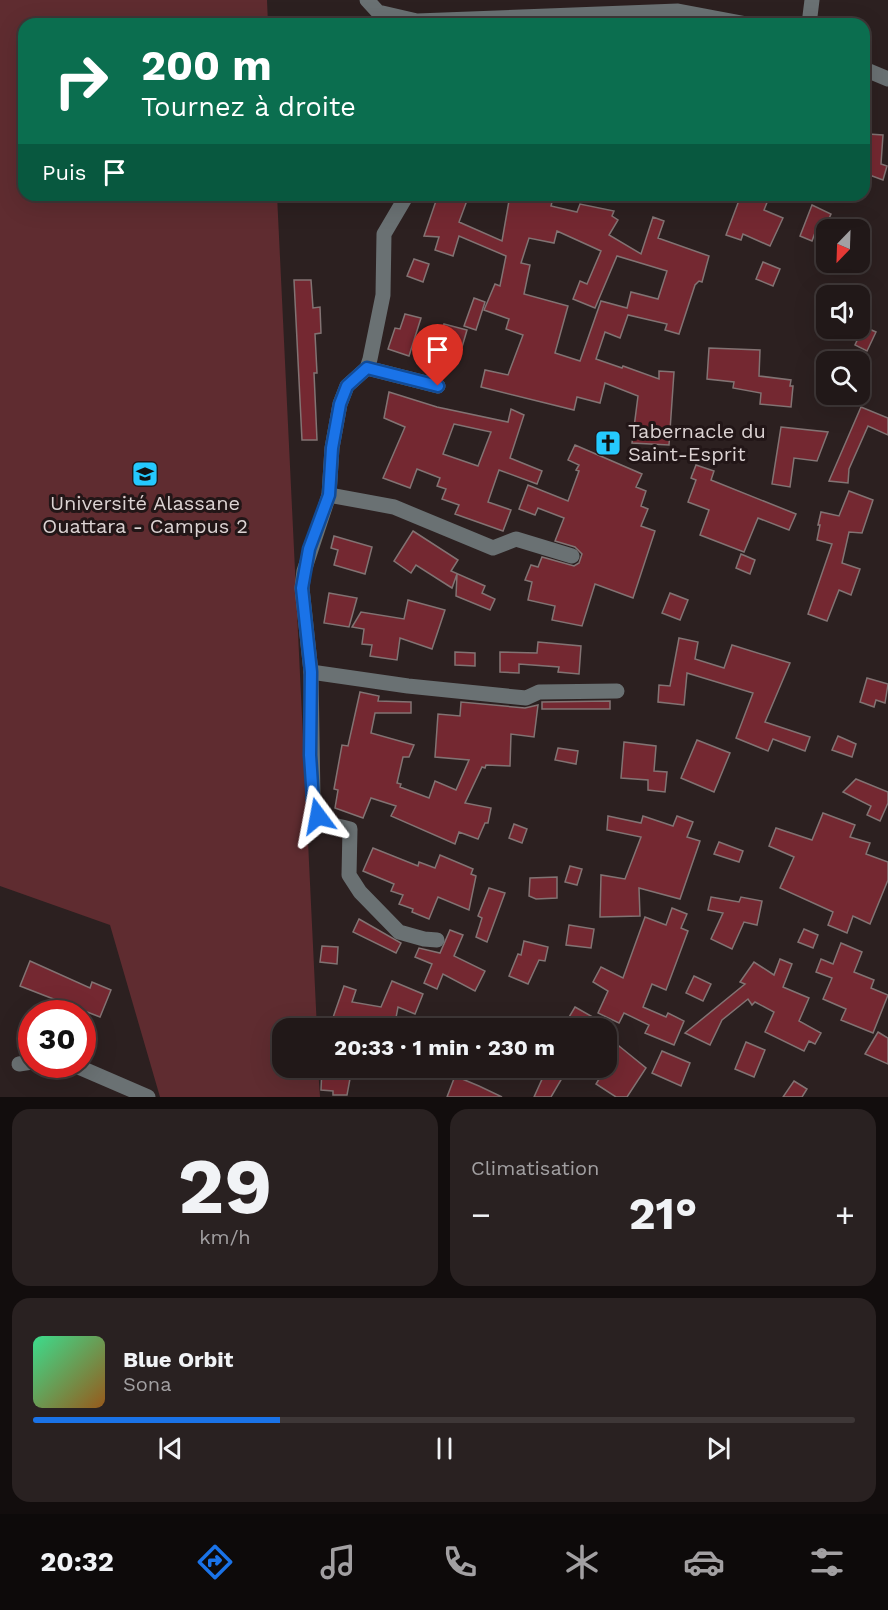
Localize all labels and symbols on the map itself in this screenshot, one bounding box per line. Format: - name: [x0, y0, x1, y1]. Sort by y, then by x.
- north arrow: [816, 219, 870, 273]
- pin: [412, 324, 463, 386]
- place label: Tabernacle du Saint-Esprit: [628, 419, 766, 466]
- church icon: Tabernacle du Saint-Esprit: [593, 428, 623, 458]
- school or university icon: Université Alassane Ouattara - Campus 2: [130, 459, 160, 489]
- place label: Université Alassane Ouattara - Campus 2: [42, 491, 248, 538]
- position arrow: [286, 784, 350, 848]
- speed limit sign: 30: [18, 1000, 96, 1078]

